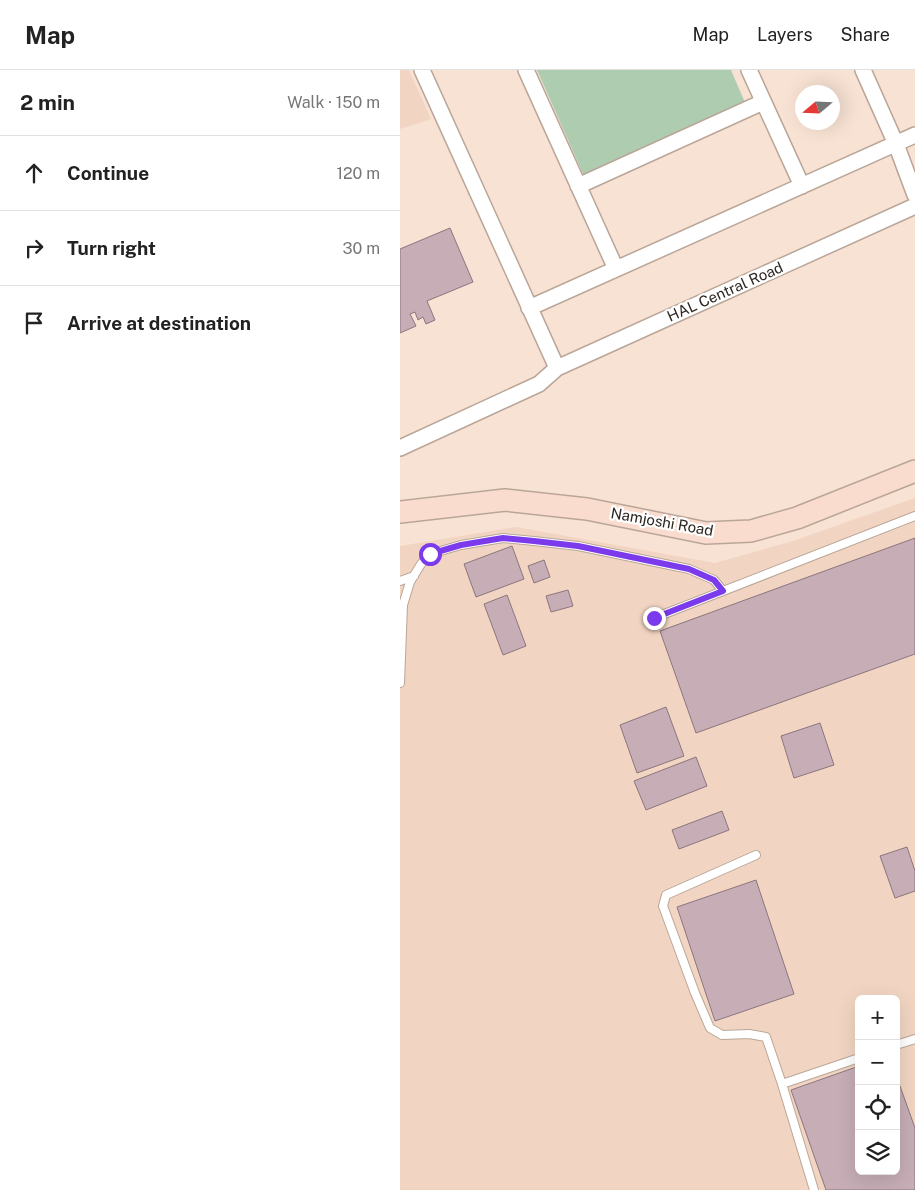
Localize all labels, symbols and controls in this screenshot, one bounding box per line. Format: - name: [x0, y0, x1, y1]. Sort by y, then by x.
- text: Map: [25, 21, 75, 49]
- text: Map: [693, 24, 729, 45]
- text: Layers: [757, 24, 813, 45]
- text: Share: [841, 24, 890, 45]
- north arrow: [795, 85, 840, 130]
- text: 2 min: [20, 90, 75, 115]
- text: Walk · 150 m: [287, 93, 380, 112]
- icon: ahead: [20, 159, 48, 187]
- text: Continue: [67, 162, 149, 184]
- text: 120 m: [336, 164, 380, 183]
- icon: right: [20, 234, 48, 262]
- text: Turn right: [67, 237, 156, 259]
- text: 30 m: [343, 239, 380, 258]
- street label: HAL Central Road: [664, 258, 785, 325]
- icon: arrive: [20, 309, 48, 337]
- text: Arrive at destination: [67, 312, 251, 334]
- street label: Namjoshi Road: [609, 504, 715, 539]
- route start: [419, 543, 442, 566]
- route end: [643, 607, 666, 630]
- map controls: [855, 995, 900, 1175]
- button: +: [855, 995, 900, 1040]
- button: −: [855, 1040, 900, 1085]
- button: locate: [855, 1085, 900, 1130]
- button: layers: [855, 1130, 900, 1175]

